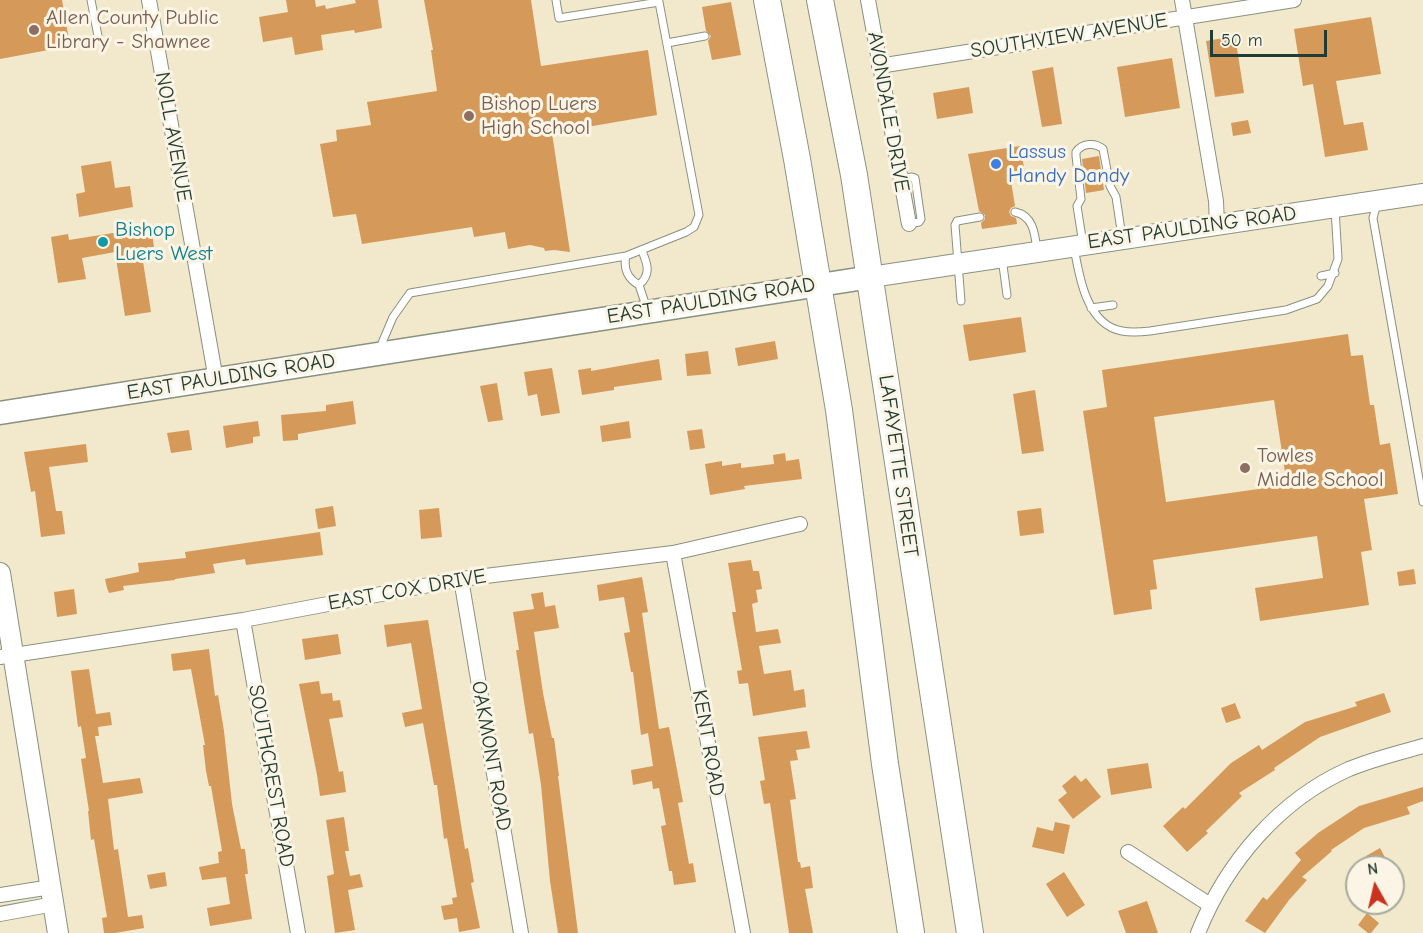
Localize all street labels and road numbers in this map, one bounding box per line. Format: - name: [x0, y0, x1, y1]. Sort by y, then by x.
- street label: SOUTHVIEW AVENUE: [969, 8, 1169, 64]
- street label: AVONDALE DRIVE: [861, 30, 915, 194]
- street label: NOLL AVENUE: [149, 70, 197, 204]
- street label: EAST PAULDING ROAD: [1086, 201, 1298, 255]
- street label: EAST PAULDING ROAD: [605, 272, 817, 330]
- street label: EAST PAULDING ROAD: [125, 348, 337, 406]
- street label: LAFAYETTE STREET: [873, 373, 923, 559]
- street label: EAST COX DRIVE: [326, 564, 488, 616]
- street label: OAKMONT ROAD: [465, 679, 517, 833]
- street label: SOUTHCREST ROAD: [243, 683, 299, 869]
- street label: KENT ROAD: [686, 688, 730, 798]

